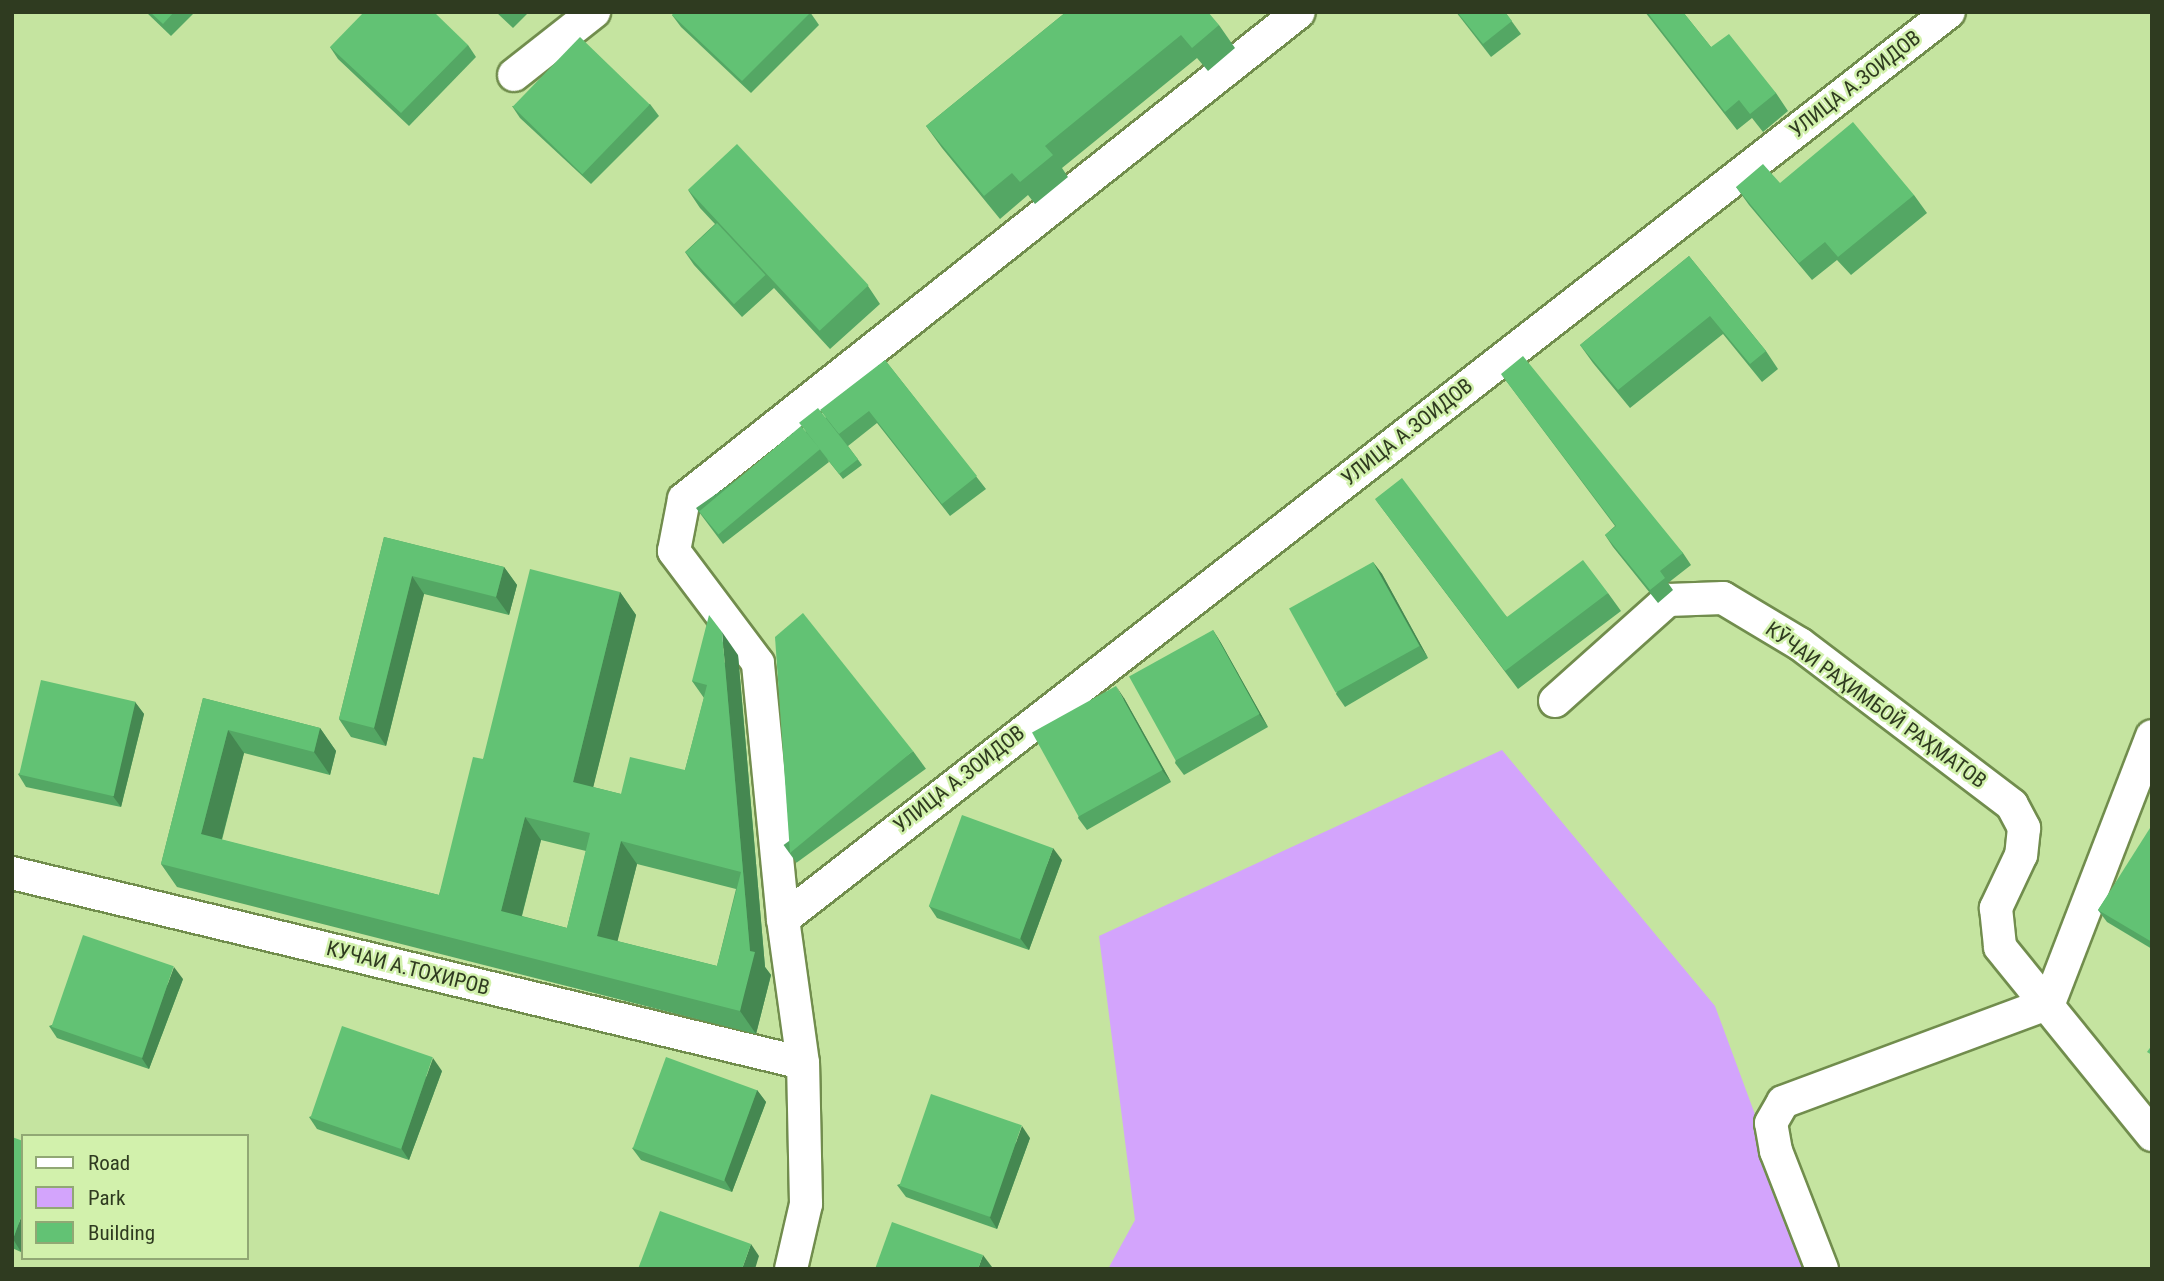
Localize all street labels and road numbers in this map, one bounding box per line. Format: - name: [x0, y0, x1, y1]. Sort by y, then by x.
- street label: УЛИЦА А.ЗОИДОВ: [1784, 25, 1926, 143]
- street label: УЛИЦА А.ЗОИДОВ: [1336, 373, 1478, 491]
- street label: КӮЧАИ РАҲИМБОЙ РАҲМАТОВ: [1761, 616, 1991, 794]
- street label: УЛИЦА А.ЗОИДОВ: [888, 720, 1030, 838]
- street label: КУЧАИ А.ТОХИРОВ: [324, 936, 492, 1000]

